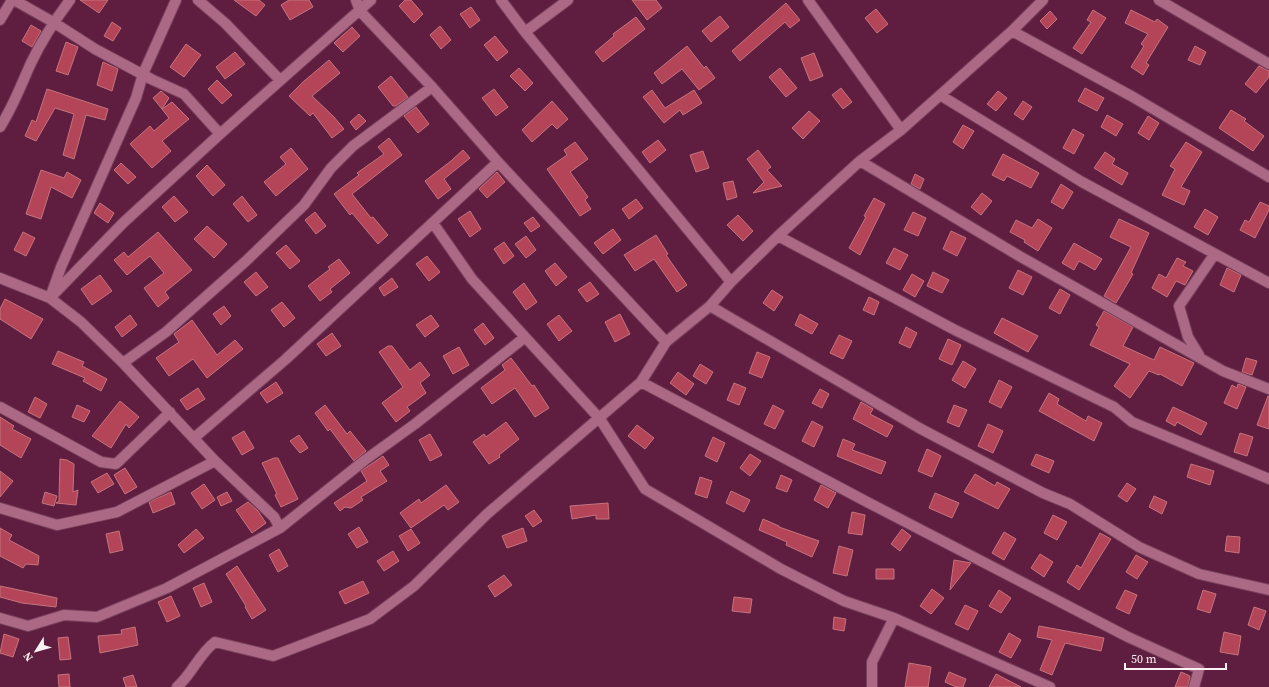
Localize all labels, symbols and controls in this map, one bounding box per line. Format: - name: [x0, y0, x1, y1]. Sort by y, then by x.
- north arrow: [16, 631, 56, 671]
- scale bar: [1125, 645, 1226, 671]
- text: N: [20, 649, 37, 664]
- text: 50 m: [1131, 651, 1157, 667]

